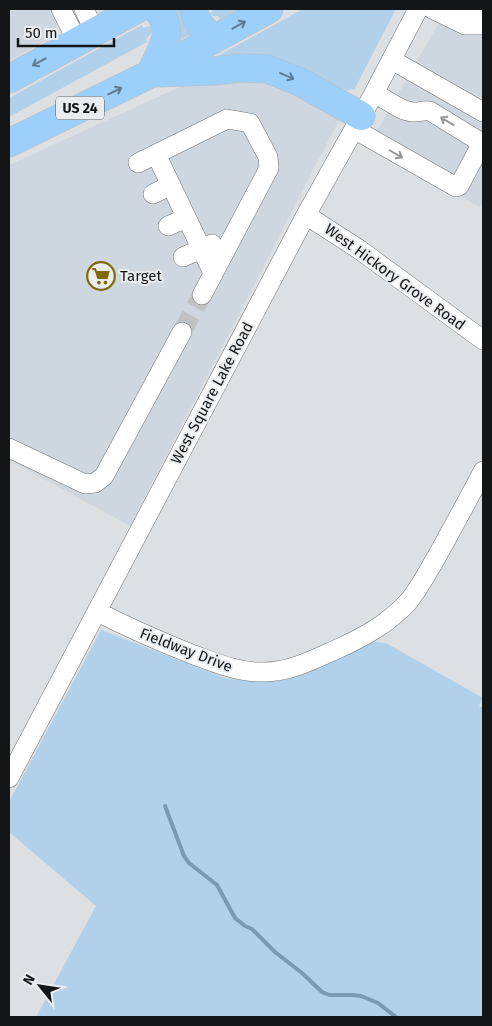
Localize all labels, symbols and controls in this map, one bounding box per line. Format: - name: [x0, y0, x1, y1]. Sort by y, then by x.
- scale bar: [18, 15, 114, 47]
- one-way arrow: [232, 20, 247, 30]
- text: 50 m: [25, 24, 58, 42]
- one-way arrow: [32, 57, 47, 67]
- one-way arrow: [279, 72, 294, 82]
- one-way arrow: [108, 86, 123, 96]
- road number: US 24: [56, 96, 104, 120]
- one-way arrow: [440, 116, 454, 126]
- one-way arrow: [388, 149, 403, 159]
- street label: West Hickory Grove Road: [321, 220, 469, 334]
- supermarket icon: Target: [86, 261, 116, 291]
- place label: Target: [120, 267, 162, 285]
- street label: West Square Lake Road: [167, 319, 257, 467]
- street label: Fieldway Drive: [137, 624, 235, 676]
- north arrow: [15, 961, 65, 1011]
- text: N: [19, 971, 39, 988]

